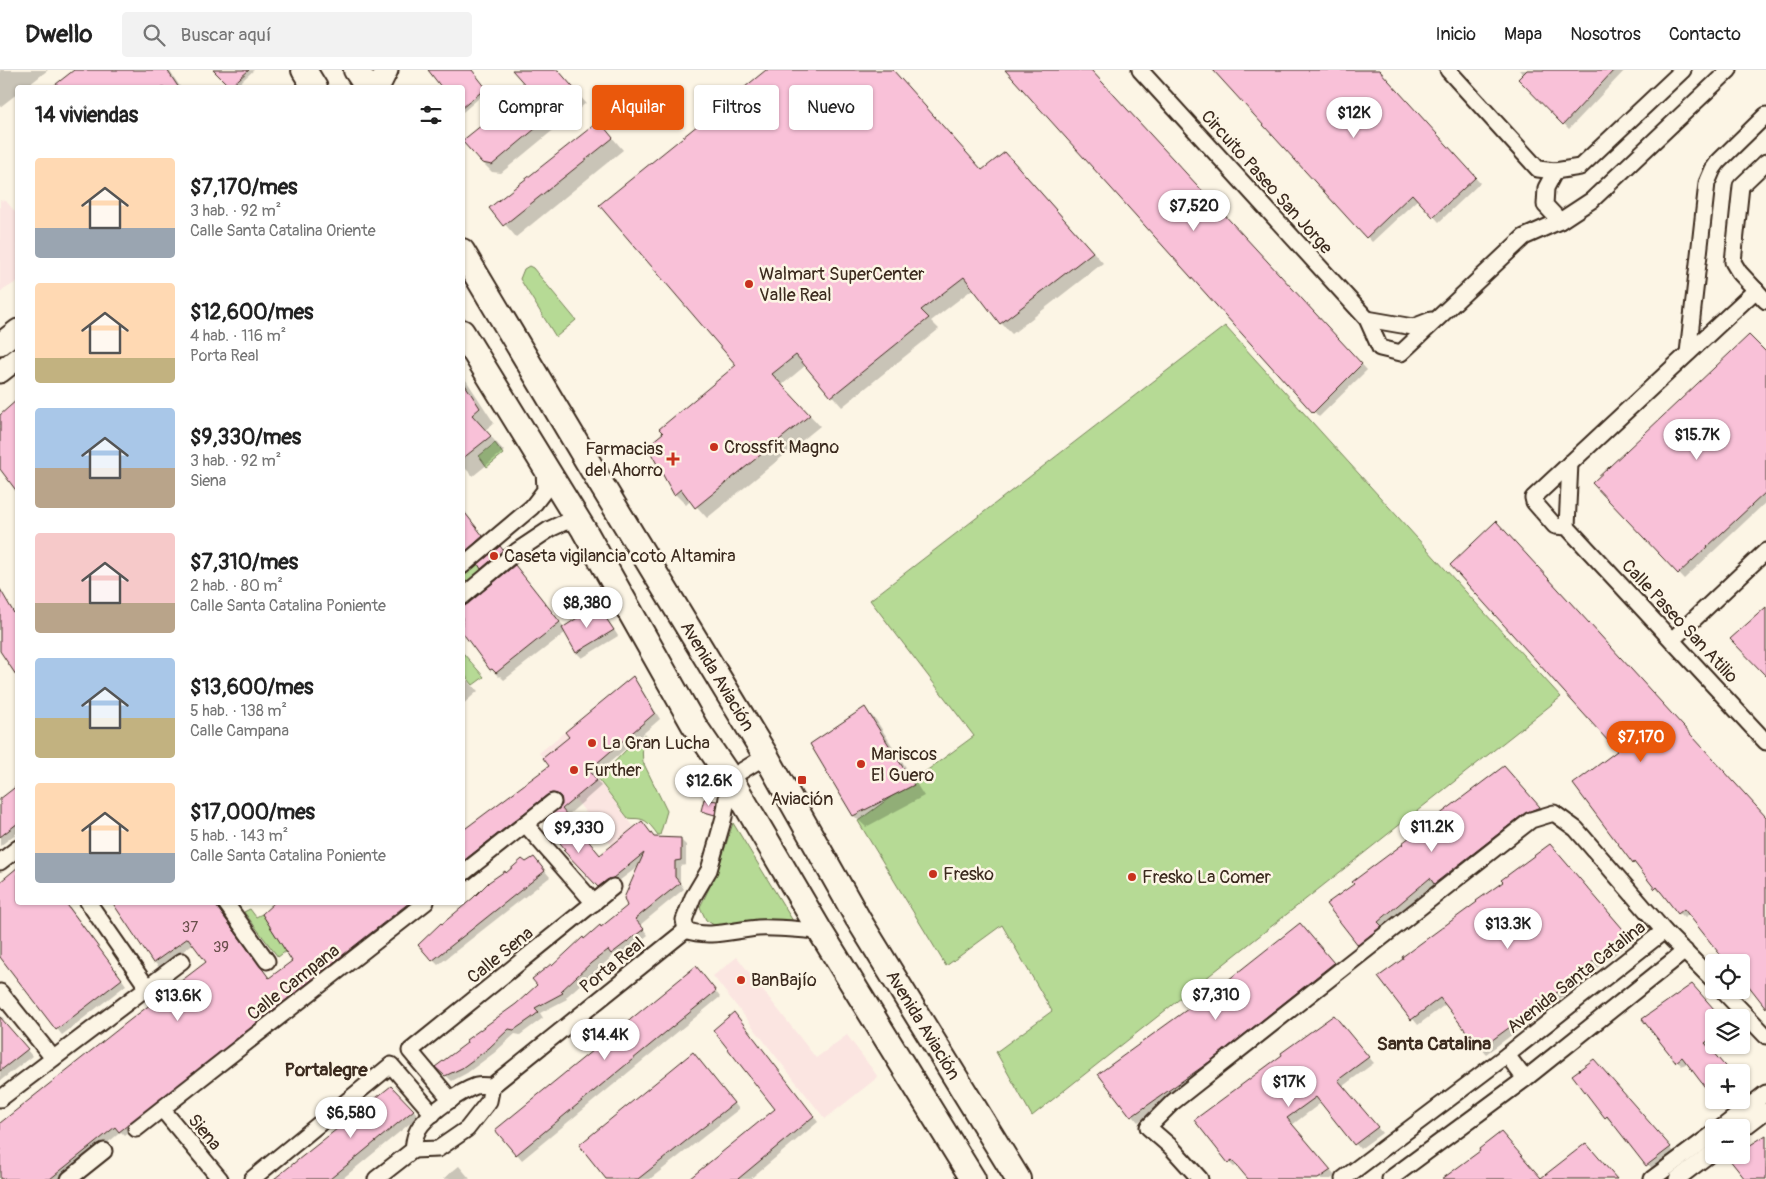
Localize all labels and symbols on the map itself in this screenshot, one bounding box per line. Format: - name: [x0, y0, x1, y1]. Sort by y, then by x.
- pin: $12K: [1324, 97, 1384, 139]
- street label: Circuito Paseo San Jorge: [1196, 105, 1338, 259]
- pin: $7,520: [1153, 190, 1235, 232]
- place label: Walmart SuperCenter Valle Real: [759, 263, 925, 307]
- marker: Walmart SuperCenter Valle Real: [743, 278, 755, 290]
- pin: $15.7K: [1656, 418, 1738, 461]
- place label: Crossfit Magno: [724, 436, 840, 459]
- place label: Farmacias del Ahorro: [585, 438, 663, 482]
- marker: Crossfit Magno: [708, 441, 720, 453]
- marker: Farmacias del Ahorro: [667, 453, 679, 465]
- place label: Caseta vigilancia coto Altamira: [504, 545, 736, 568]
- marker: Caseta vigilancia coto Altamira: [488, 550, 500, 562]
- street label: Calle Paseo San Atilio: [1616, 555, 1743, 688]
- pin: $8,380: [546, 586, 628, 629]
- street label: Avenida Aviación: [675, 617, 759, 736]
- pin: $7,170: [1600, 720, 1682, 763]
- place label: La Gran Lucha: [602, 732, 710, 755]
- marker: La Gran Lucha: [586, 737, 598, 749]
- place label: Mariscos El Guero: [871, 743, 937, 787]
- marker: Mariscos El Guero: [855, 758, 867, 770]
- place label: Further: [584, 759, 642, 782]
- marker: Further: [568, 764, 580, 776]
- pin: $12.6K: [668, 764, 750, 807]
- marker: Aviación: [796, 774, 808, 786]
- place label: Aviación: [771, 788, 833, 811]
- pin: $11.2K: [1391, 810, 1473, 853]
- pin: $9,330: [538, 812, 620, 854]
- place label: Fresko: [943, 863, 994, 886]
- place label: Fresko La Comer: [1142, 866, 1271, 889]
- marker: Fresko: [927, 868, 939, 880]
- marker: Fresko La Comer: [1126, 871, 1138, 883]
- pin: $13.3K: [1467, 908, 1549, 950]
- street label: Avenida Santa Catalina: [1502, 916, 1650, 1039]
- house number: 37: [182, 918, 198, 937]
- street label: Calle Sena: [463, 922, 538, 989]
- street label: Porta Real: [575, 932, 650, 999]
- house number: 39: [213, 938, 229, 957]
- street label: Calle Campana: [242, 939, 344, 1026]
- street label: Avenida Aviación: [880, 966, 965, 1084]
- place label: BanBajío: [751, 969, 817, 992]
- marker: BanBajío: [735, 974, 747, 986]
- pin: $7,310: [1175, 978, 1257, 1021]
- pin: $13.6K: [137, 980, 219, 1022]
- pin: $14.4K: [564, 1018, 646, 1061]
- district label: Santa Catalina: [1377, 1032, 1491, 1056]
- district label: Portalegre: [284, 1058, 368, 1082]
- pin: $17K: [1259, 1066, 1319, 1108]
- pin: $6,580: [310, 1096, 392, 1139]
- street label: Siena: [183, 1109, 227, 1155]

